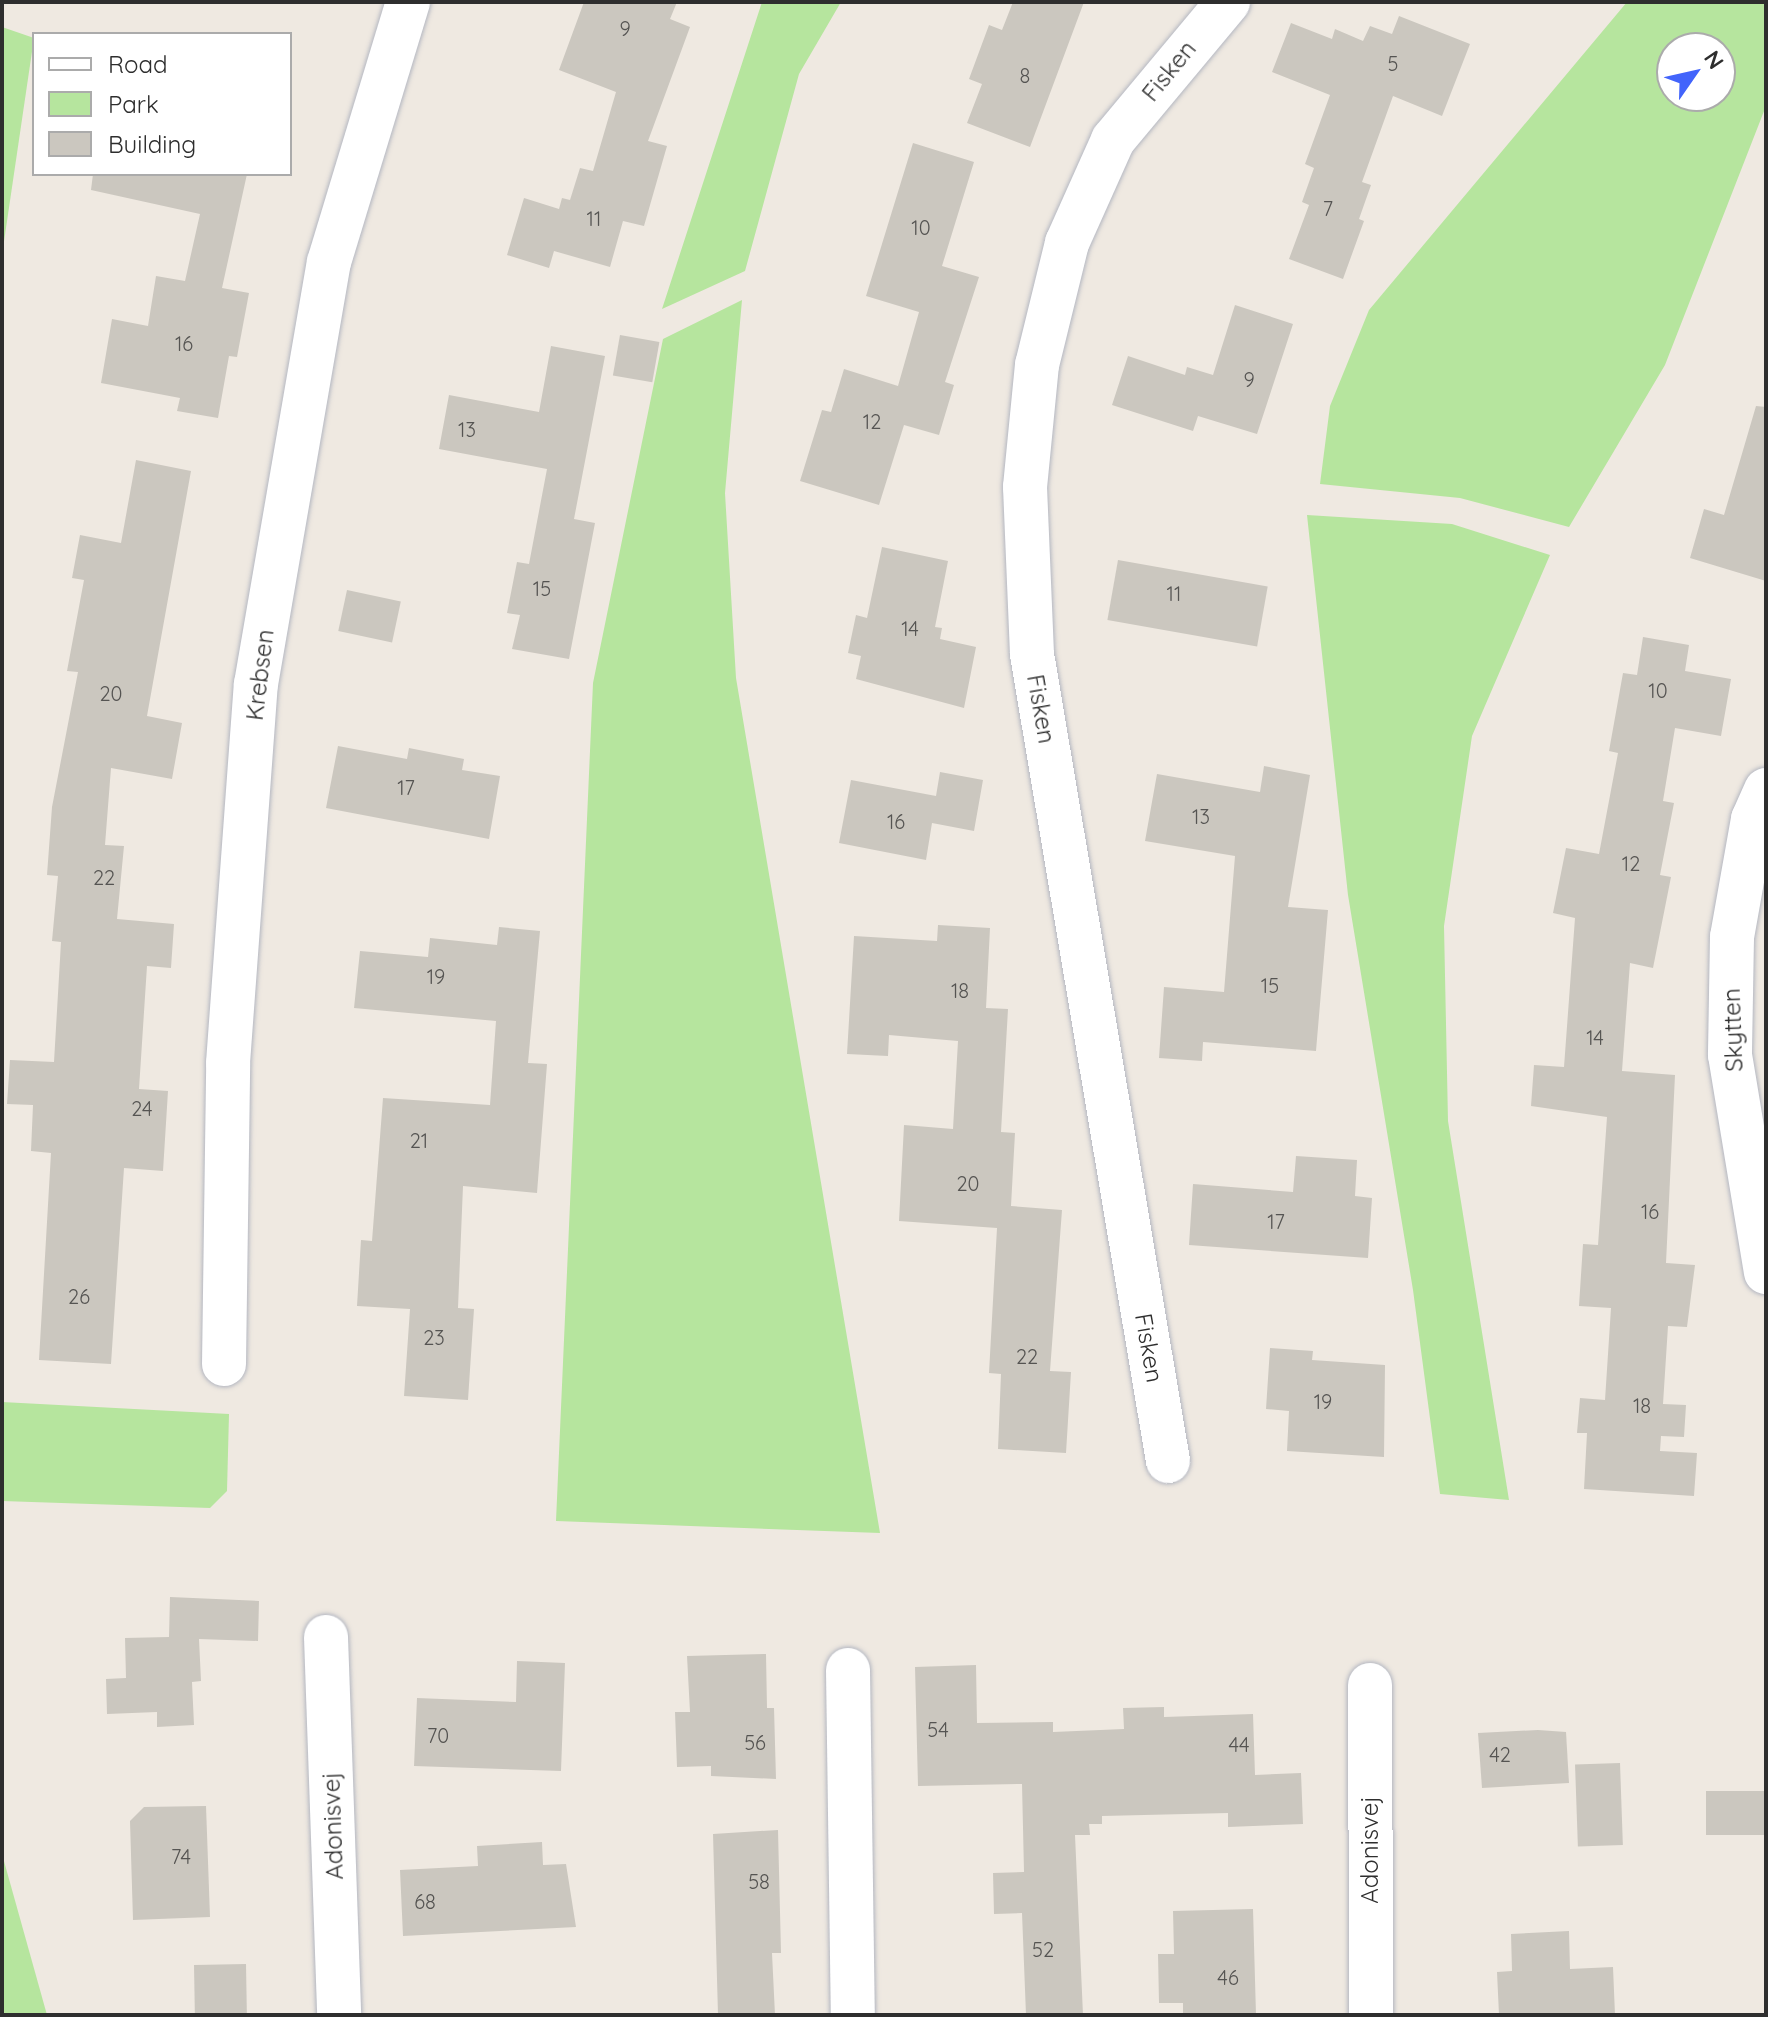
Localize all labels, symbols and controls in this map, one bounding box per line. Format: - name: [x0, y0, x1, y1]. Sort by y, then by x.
- house number: 9: [619, 16, 631, 40]
- legend: [32, 32, 292, 176]
- north arrow: [1656, 32, 1736, 112]
- street label: Fisken: [1136, 35, 1202, 107]
- text: N: [1698, 45, 1730, 74]
- text: Road: [108, 49, 168, 79]
- house number: 5: [1388, 51, 1398, 75]
- house number: 8: [1020, 63, 1030, 87]
- text: Park: [108, 89, 159, 119]
- text: Building: [108, 129, 196, 159]
- house number: 7: [1323, 196, 1333, 220]
- house number: 11: [587, 206, 601, 230]
- house number: 10: [911, 215, 931, 239]
- house number: 16: [175, 331, 193, 355]
- house number: 9: [1243, 367, 1255, 391]
- house number: 12: [863, 409, 881, 433]
- house number: 13: [458, 417, 476, 441]
- house number: 15: [533, 576, 551, 600]
- house number: 11: [1167, 581, 1181, 605]
- house number: 14: [901, 616, 919, 640]
- street label: Krebsen: [240, 628, 280, 722]
- street label: Fisken: [1021, 672, 1061, 746]
- house number: 10: [1648, 678, 1668, 702]
- house number: 20: [100, 681, 122, 705]
- house number: 17: [397, 775, 415, 799]
- house number: 13: [1192, 804, 1210, 828]
- house number: 16: [887, 809, 905, 833]
- house number: 12: [1622, 851, 1640, 875]
- house number: 22: [93, 865, 115, 889]
- house number: 19: [427, 964, 445, 988]
- house number: 15: [1261, 973, 1279, 997]
- house number: 18: [951, 978, 969, 1002]
- street label: Skytten: [1717, 988, 1749, 1072]
- house number: 14: [1586, 1025, 1604, 1049]
- house number: 24: [131, 1096, 153, 1120]
- house number: 21: [410, 1128, 428, 1152]
- house number: 20: [957, 1171, 979, 1195]
- house number: 16: [1641, 1199, 1659, 1223]
- house number: 17: [1267, 1209, 1285, 1233]
- house number: 26: [68, 1284, 90, 1308]
- street label: Fisken: [1129, 1311, 1169, 1385]
- house number: 23: [423, 1325, 445, 1349]
- house number: 22: [1016, 1344, 1038, 1368]
- house number: 19: [1314, 1389, 1332, 1413]
- house number: 18: [1633, 1393, 1651, 1417]
- house number: 54: [927, 1717, 949, 1741]
- house number: 70: [427, 1723, 449, 1747]
- house number: 56: [744, 1730, 766, 1754]
- house number: 44: [1228, 1732, 1250, 1756]
- house number: 42: [1489, 1742, 1511, 1766]
- street label: Adonisvej: [317, 1772, 349, 1880]
- street label: Adonisvej: [1356, 1796, 1384, 1904]
- house number: 74: [171, 1844, 191, 1868]
- house number: 58: [748, 1869, 770, 1893]
- house number: 68: [414, 1889, 436, 1913]
- house number: 52: [1032, 1937, 1054, 1961]
- house number: 46: [1217, 1965, 1239, 1989]

